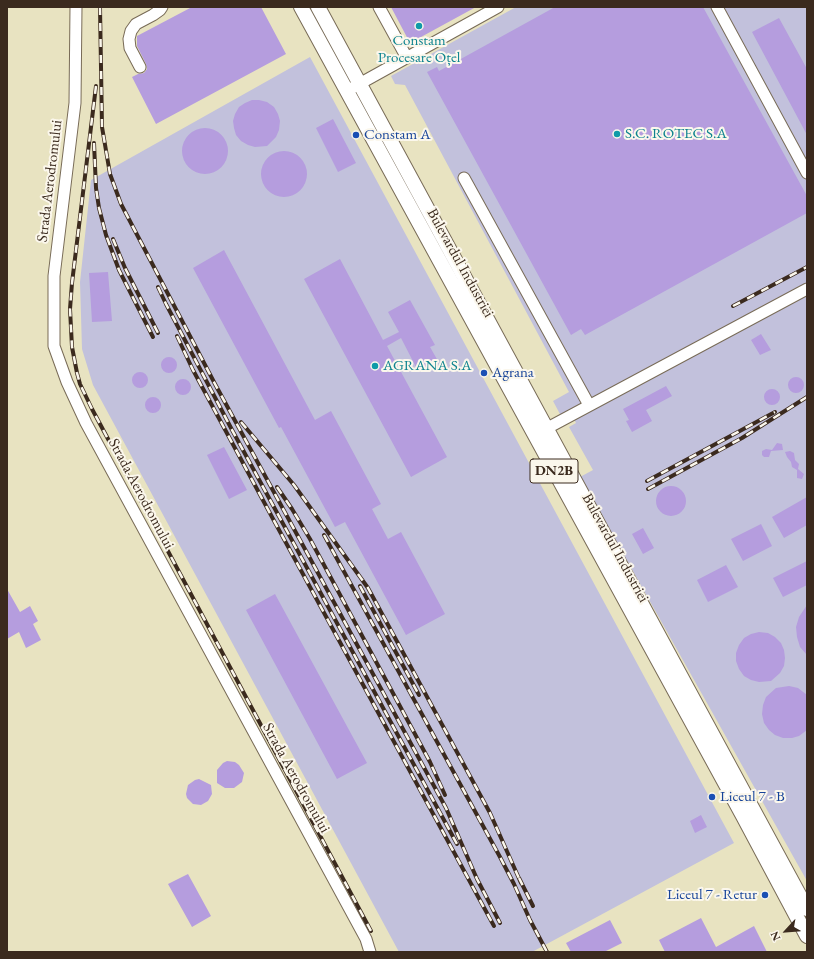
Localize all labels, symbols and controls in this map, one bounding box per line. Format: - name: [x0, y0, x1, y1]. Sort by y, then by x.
- marker: Constam Procesare Oțel: [414, 21, 424, 31]
- place label: Constam Procesare Oțel: [378, 32, 460, 67]
- street label: Strada Aerodromului: [34, 119, 66, 243]
- place label: S.C. ROTEC S.A: [625, 125, 727, 143]
- place label: Constam A: [364, 126, 431, 144]
- marker: S.C. ROTEC S.A: [612, 129, 622, 139]
- marker: Constam A: [351, 130, 361, 140]
- street label: Bulevardul Industriei: [423, 205, 497, 321]
- place label: AGRANA S.A: [383, 357, 472, 375]
- marker: AGRANA S.A: [370, 361, 380, 371]
- place label: Agrana: [492, 364, 534, 382]
- marker: Agrana: [479, 368, 489, 378]
- street label: Strada Aerodromului: [104, 436, 178, 552]
- road number: DN2B: [530, 459, 578, 483]
- street label: Bulevardul Industriei: [578, 490, 652, 606]
- street label: Strada Aerodromului: [258, 720, 334, 836]
- place label: Liceul 7 - B: [720, 788, 785, 806]
- marker: Liceul 7 - B: [707, 792, 717, 802]
- place label: Liceul 7 - Retur: [667, 886, 757, 904]
- marker: Liceul 7 - Retur: [760, 890, 770, 900]
- north arrow: [766, 911, 806, 951]
- text: N: [767, 929, 783, 943]

